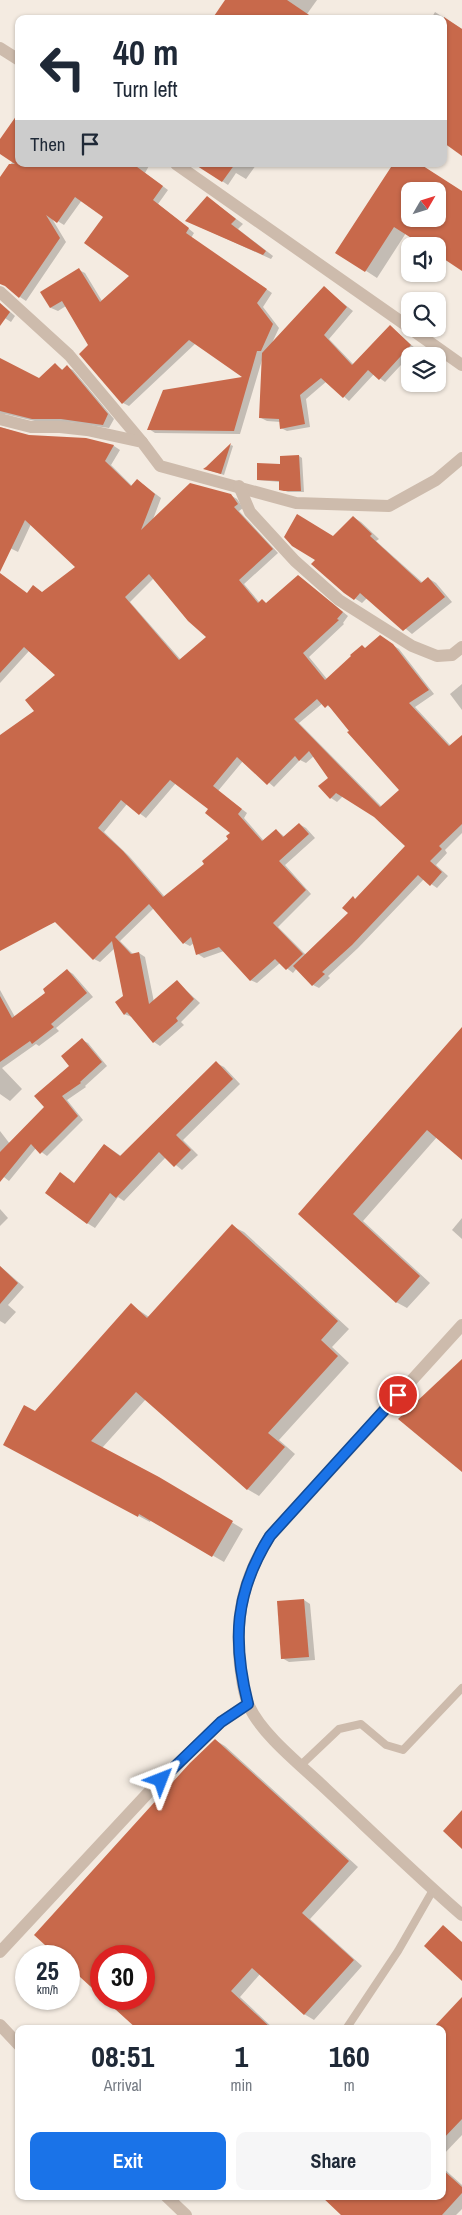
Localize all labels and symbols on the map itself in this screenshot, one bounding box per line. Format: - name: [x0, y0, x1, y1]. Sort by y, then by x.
- north arrow: [401, 182, 446, 228]
- pin: [377, 1374, 419, 1416]
- position arrow: [134, 1753, 186, 1805]
- speed limit sign: 30: [90, 1945, 155, 2010]

